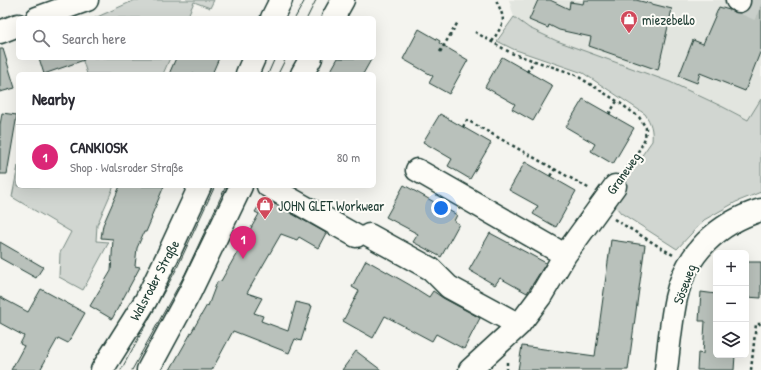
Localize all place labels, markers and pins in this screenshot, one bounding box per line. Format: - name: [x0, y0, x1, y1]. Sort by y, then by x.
- shop icon: miezebello: [619, 9, 639, 34]
- place label: miezebello: [642, 10, 695, 29]
- shop icon: JOHN GLET Workwear: [255, 195, 275, 220]
- place label: JOHN GLET Workwear: [278, 196, 385, 215]
- pin: 1: [230, 226, 256, 259]

